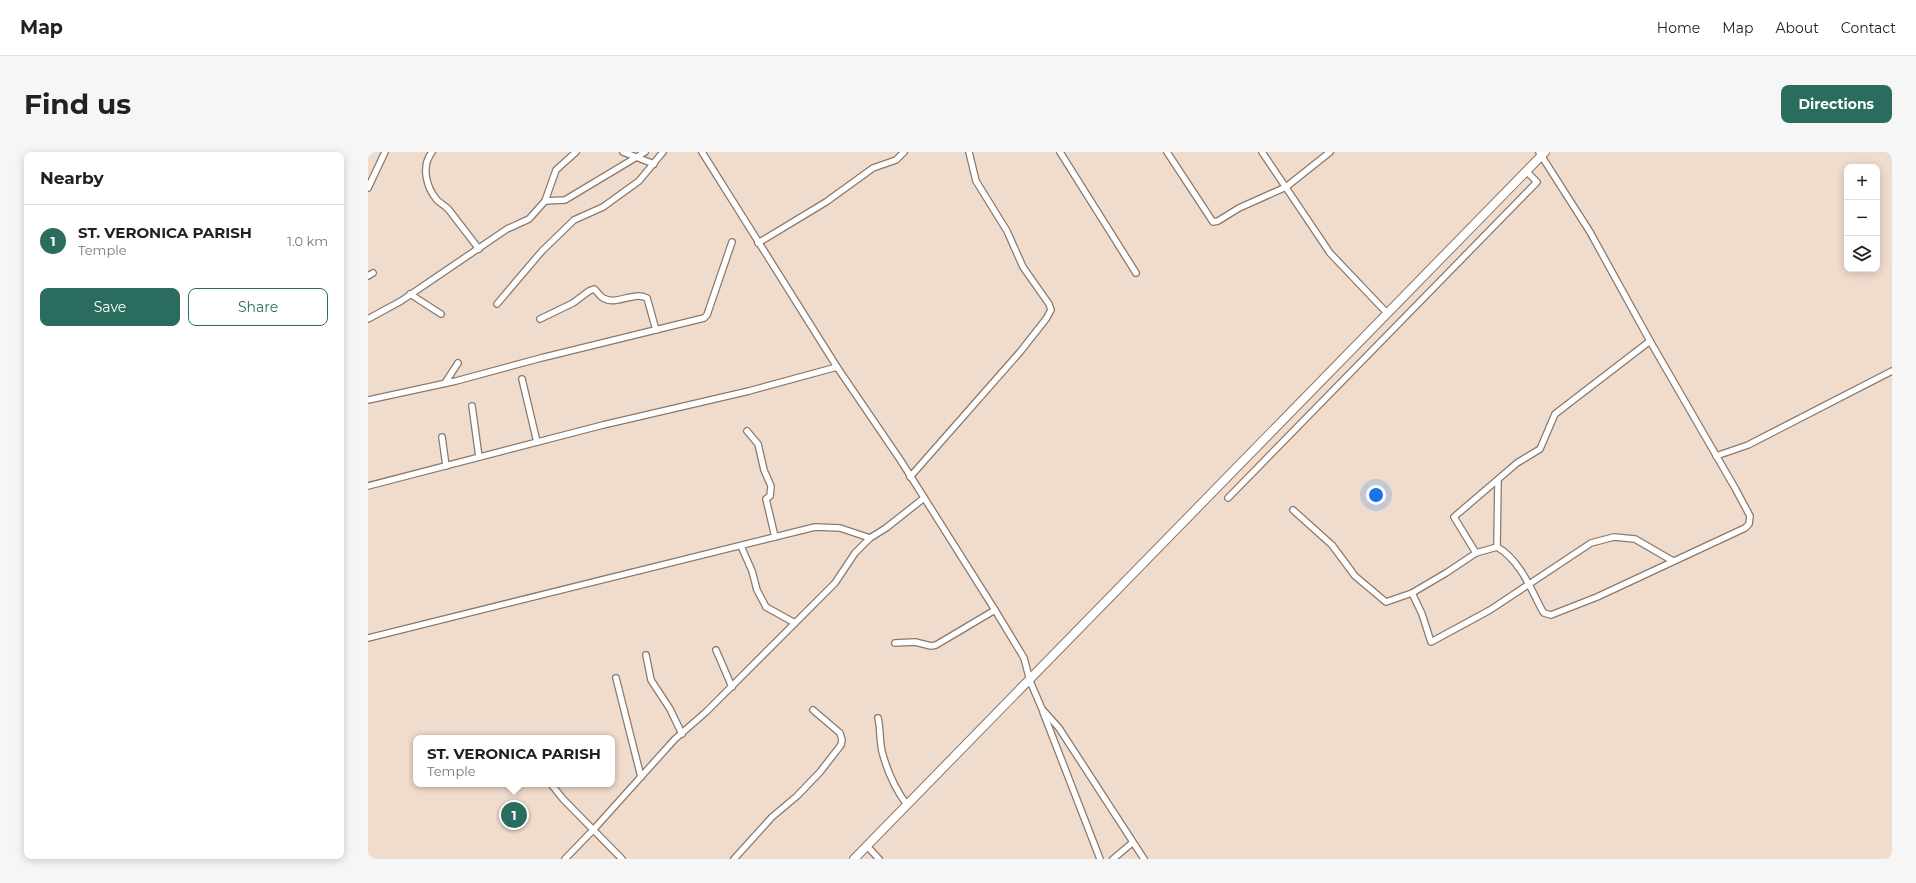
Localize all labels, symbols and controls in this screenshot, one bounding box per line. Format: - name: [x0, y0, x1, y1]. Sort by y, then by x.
- text: Map: [20, 16, 63, 39]
- text: Home: [1657, 19, 1700, 37]
- text: Map: [1722, 19, 1753, 37]
- text: About: [1775, 19, 1819, 37]
- text: Contact: [1841, 19, 1896, 37]
- button: Directions: [1781, 85, 1892, 123]
- text: Find us: [24, 87, 131, 121]
- map controls: [1844, 164, 1880, 272]
- button: +: [1844, 164, 1880, 200]
- text: Nearby: [40, 168, 104, 188]
- button: −: [1844, 200, 1880, 236]
- text: ST. VERONICA PARISH: [78, 223, 252, 242]
- text: 1: [50, 233, 56, 249]
- text: 1.0 km: [287, 233, 328, 249]
- button: layers: [1844, 236, 1880, 272]
- text: Temple: [78, 242, 127, 258]
- button: Save: [40, 288, 180, 326]
- button: Share: [188, 288, 328, 326]
- your location: [1366, 485, 1386, 505]
- popup: [413, 735, 615, 787]
- text: ST. VERONICA PARISH: [427, 744, 601, 763]
- text: Temple: [427, 763, 476, 779]
- pin: 1: [501, 800, 527, 830]

